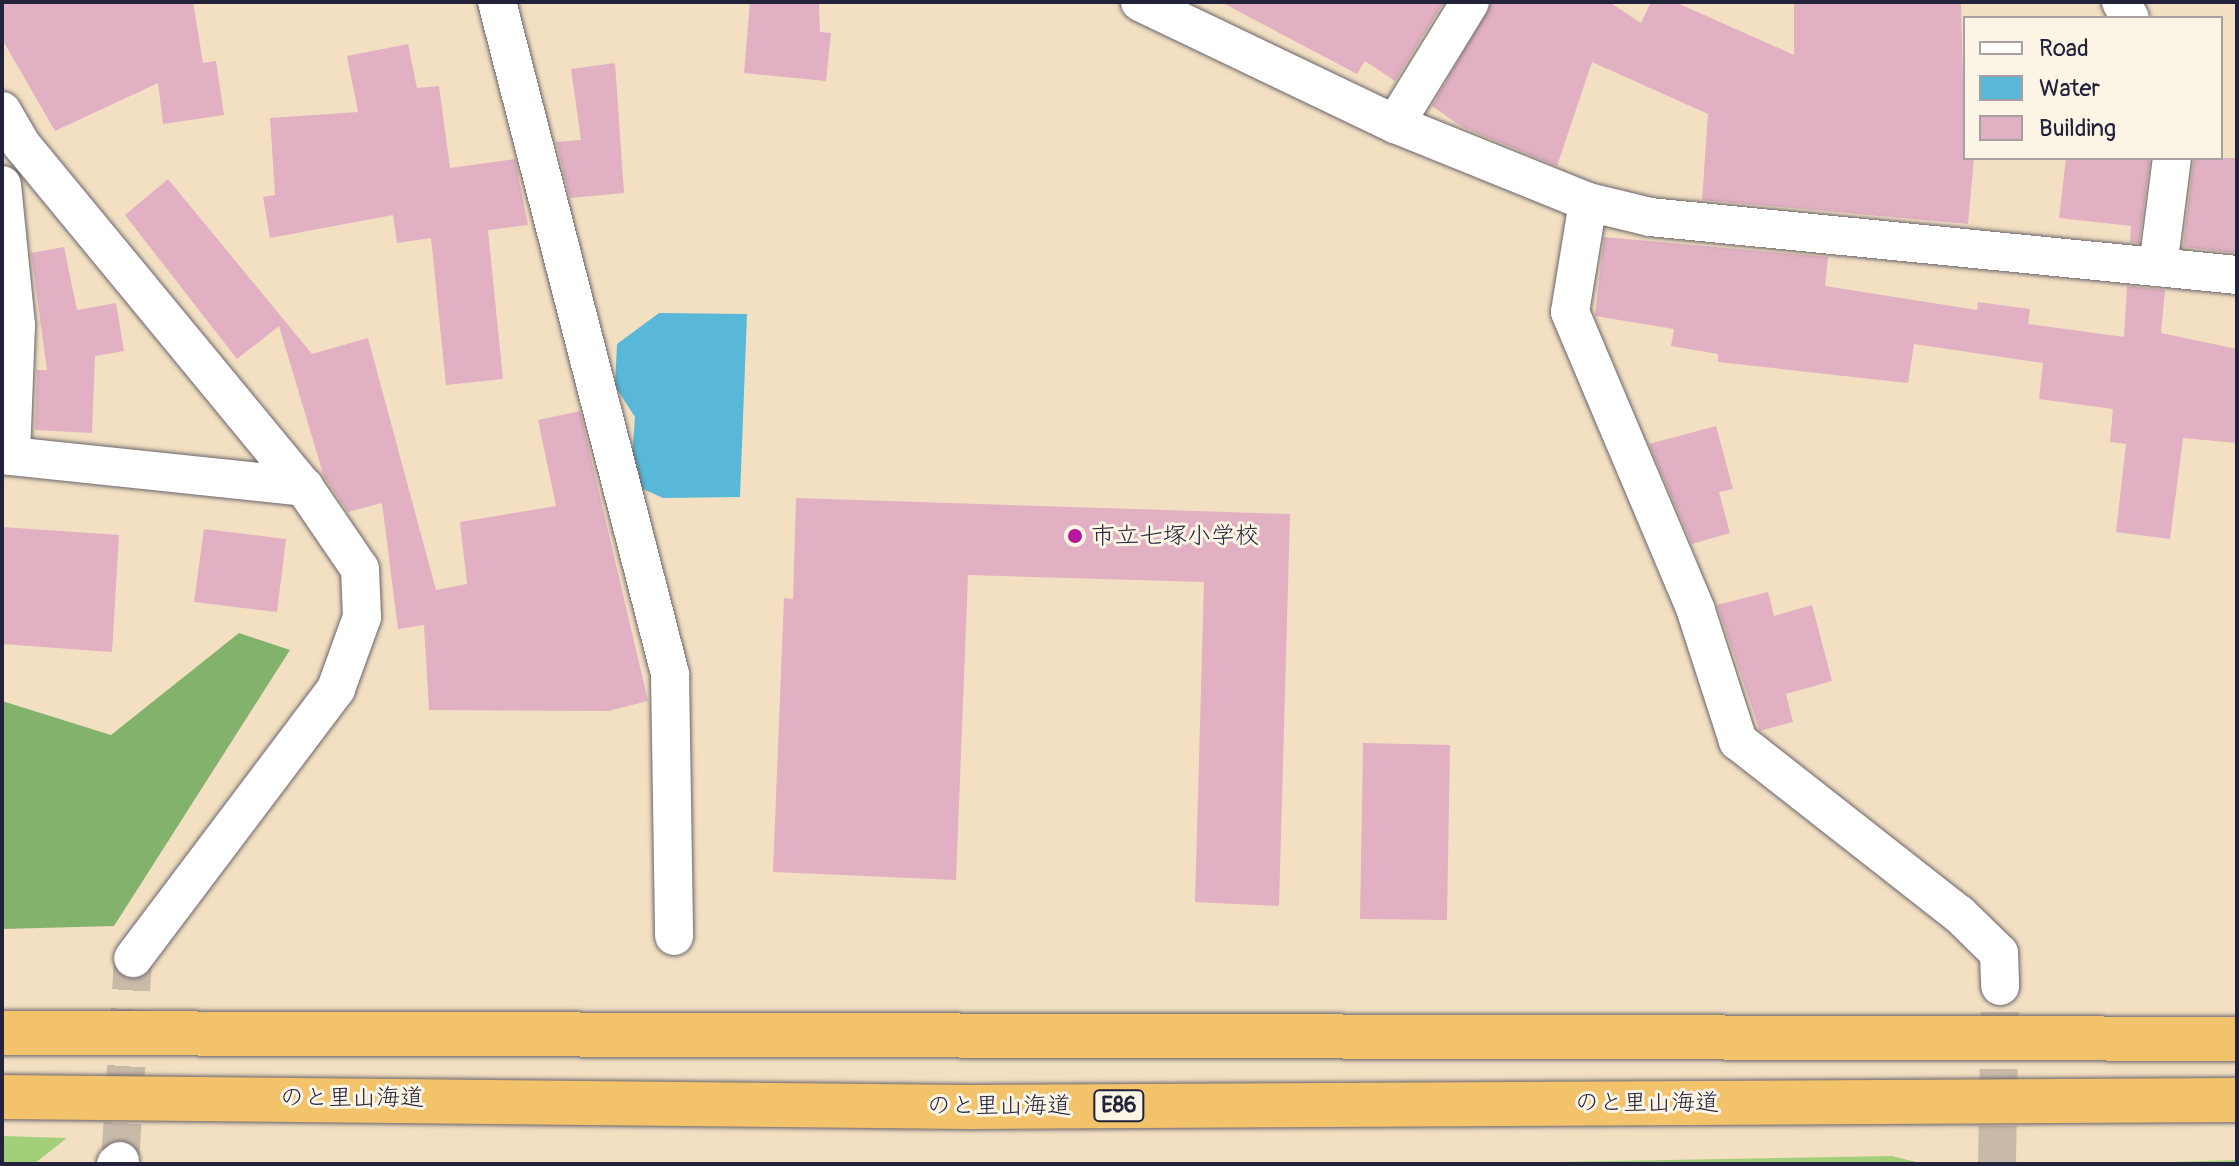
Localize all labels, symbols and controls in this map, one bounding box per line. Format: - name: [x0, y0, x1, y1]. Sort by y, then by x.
- legend: [1963, 16, 2223, 160]
- text: Road: [2039, 34, 2089, 63]
- text: Water: [2039, 74, 2100, 103]
- text: Building: [2039, 114, 2116, 143]
- place label: 市立七塚小学校: [1091, 522, 1259, 550]
- marker: 市立七塚小学校: [1066, 527, 1084, 545]
- street label: のと里山海道: [280, 1084, 424, 1112]
- road number: E86: [1093, 1088, 1145, 1124]
- street label: のと里山海道: [1575, 1089, 1719, 1117]
- street label: のと里山海道: [927, 1092, 1071, 1120]

